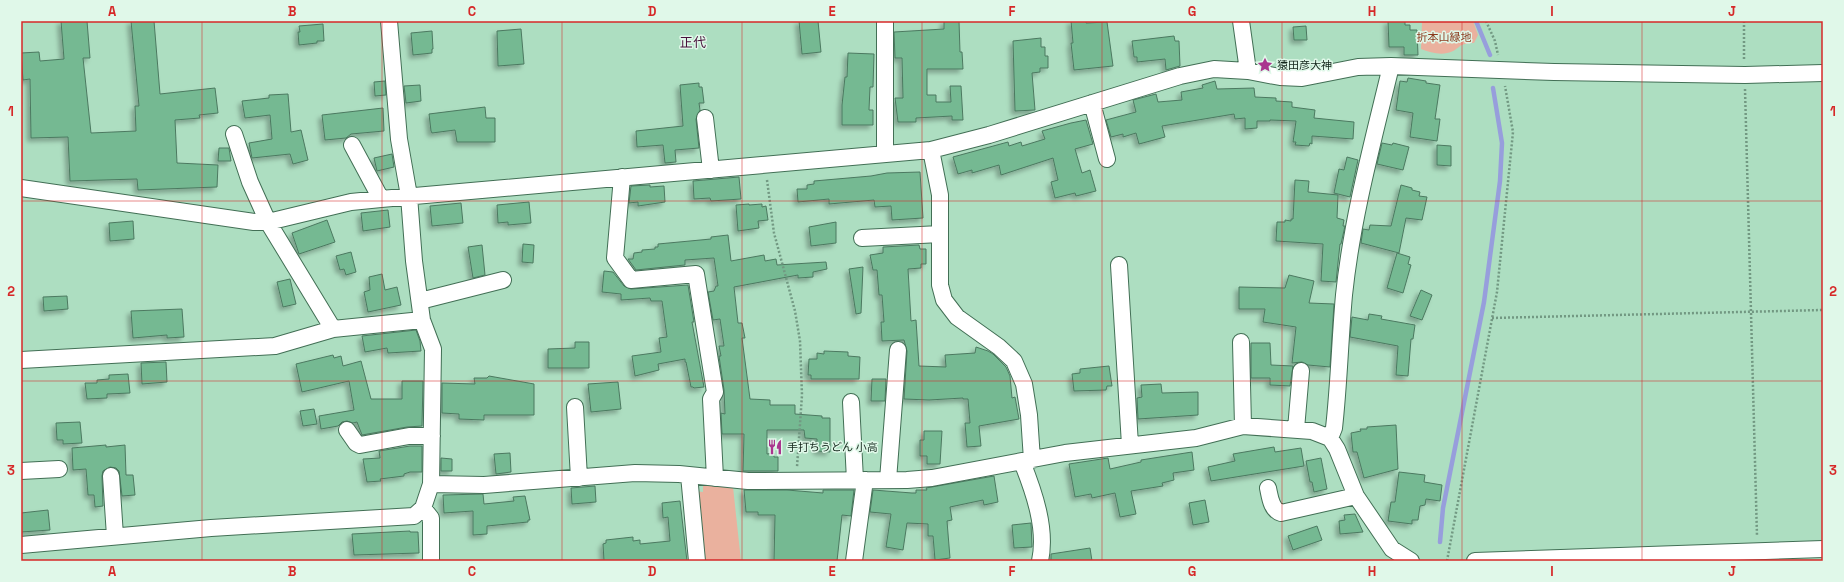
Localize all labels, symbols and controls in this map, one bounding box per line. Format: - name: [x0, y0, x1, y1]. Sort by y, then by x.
- text: A: [108, 3, 117, 20]
- text: B: [288, 3, 297, 20]
- text: C: [468, 3, 476, 20]
- text: D: [648, 3, 657, 20]
- text: E: [828, 3, 836, 20]
- text: F: [1009, 3, 1016, 20]
- text: G: [1188, 3, 1196, 20]
- text: H: [1368, 3, 1376, 20]
- text: I: [1550, 3, 1554, 20]
- text: J: [1728, 3, 1736, 20]
- park label: 折本山緑地: [1417, 30, 1472, 44]
- district label: 正代: [680, 34, 706, 51]
- place icon: 猿田彦大神: [1256, 56, 1274, 74]
- place label: 猿田彦大神: [1277, 58, 1332, 72]
- text: 1: [8, 103, 14, 120]
- text: 1: [1830, 103, 1836, 120]
- text: 2: [7, 283, 15, 300]
- text: 2: [1829, 283, 1837, 300]
- restaurant icon: 手打ちうどん 小高: [766, 438, 784, 456]
- place label: 手打ちうどん 小高: [787, 440, 878, 454]
- text: 3: [7, 462, 15, 479]
- text: 3: [1829, 462, 1837, 479]
- text: A: [108, 563, 117, 580]
- text: B: [288, 563, 297, 580]
- text: C: [468, 563, 476, 580]
- text: D: [648, 563, 657, 580]
- text: E: [828, 563, 836, 580]
- text: F: [1009, 563, 1016, 580]
- text: G: [1188, 563, 1196, 580]
- text: H: [1368, 563, 1376, 580]
- text: I: [1550, 563, 1554, 580]
- text: J: [1728, 563, 1736, 580]

